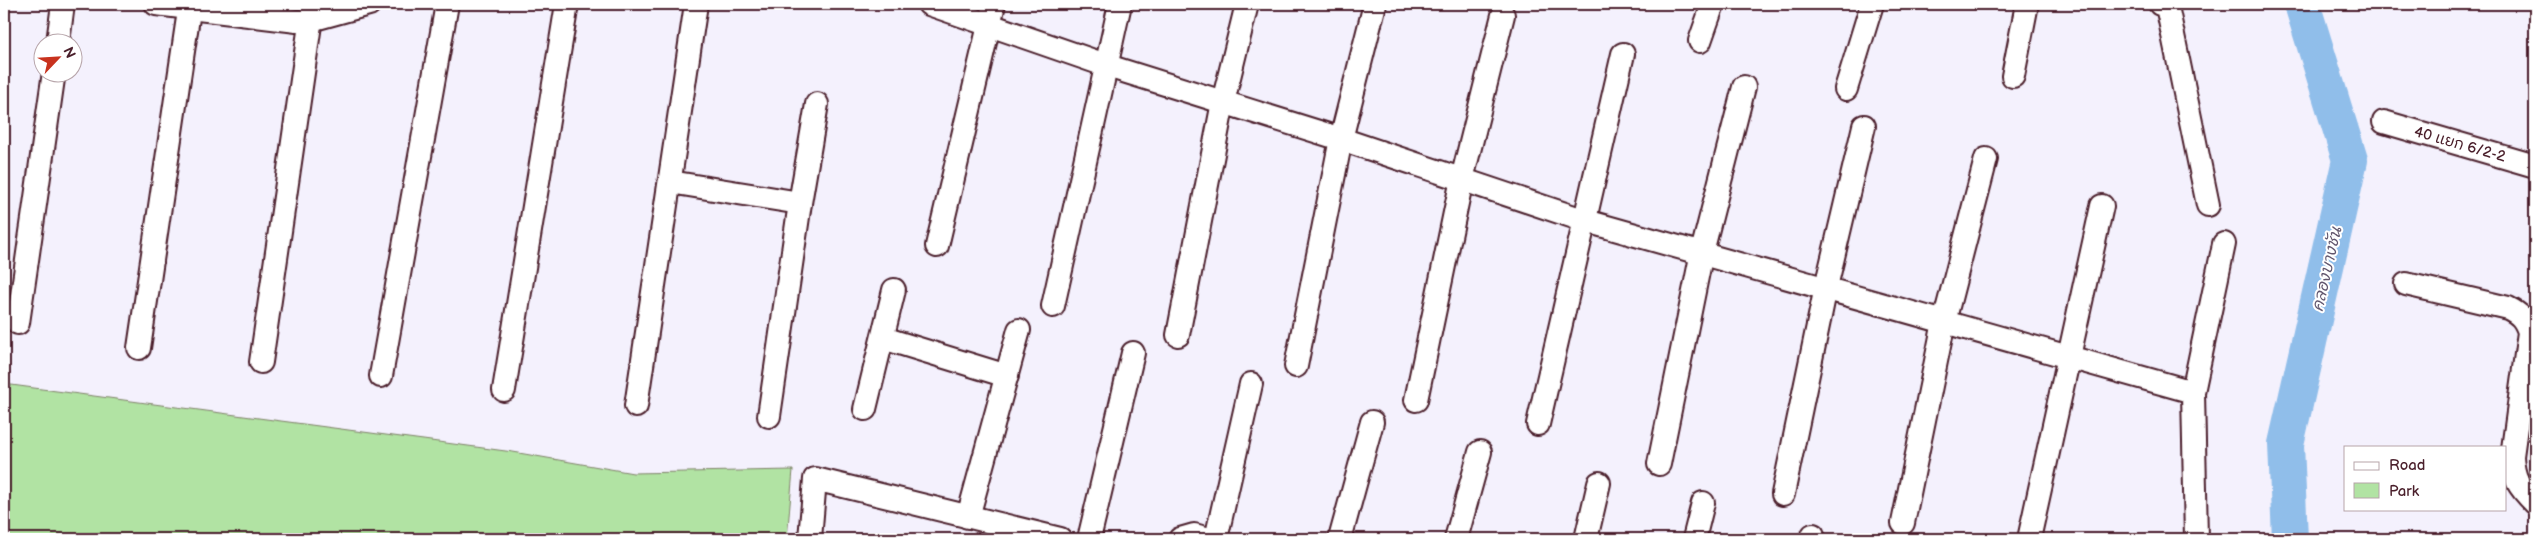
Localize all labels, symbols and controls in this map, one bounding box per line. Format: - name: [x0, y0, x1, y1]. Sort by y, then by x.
- north arrow: [32, 32, 82, 82]
- text: N: [59, 44, 79, 61]
- street label: 40 แยก 6/2-2: [2412, 122, 2508, 167]
- water label: คลองบางชัน: [2308, 224, 2347, 313]
- legend: [2344, 446, 2506, 510]
- text: Road: [2389, 456, 2425, 475]
- text: Park: [2389, 482, 2420, 501]

